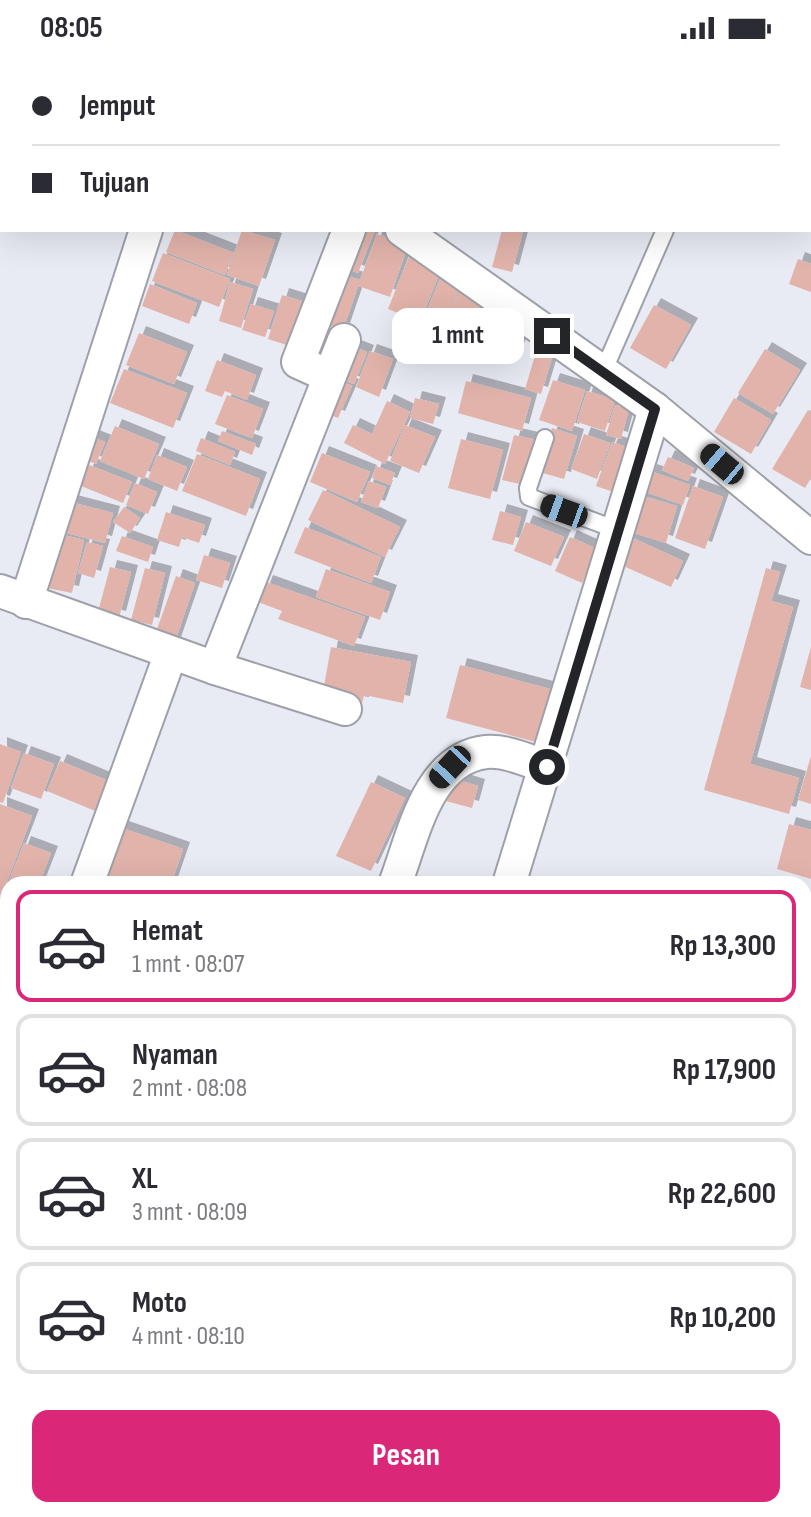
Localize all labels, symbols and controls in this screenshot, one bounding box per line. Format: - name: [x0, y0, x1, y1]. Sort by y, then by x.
- text: 08:05: [40, 10, 103, 46]
- text: Jemput: [80, 88, 155, 124]
- text: Tujuan: [80, 165, 149, 201]
- callout: 1 mnt: [392, 308, 524, 364]
- route end: [534, 318, 570, 354]
- text: 1 mnt: [432, 320, 484, 351]
- car: [696, 439, 748, 489]
- car: [537, 492, 591, 530]
- car: [425, 741, 475, 793]
- route start: [529, 749, 565, 785]
- icon: car: [36, 910, 108, 982]
- text: Hemat: [132, 913, 203, 949]
- text: Rp 13,300: [670, 928, 776, 964]
- text: 1 mnt · 08:07: [132, 949, 244, 980]
- icon: car: [36, 1034, 108, 1106]
- text: Nyaman: [132, 1037, 218, 1073]
- text: Rp 17,900: [672, 1052, 776, 1088]
- text: 2 mnt · 08:08: [132, 1073, 247, 1104]
- icon: car: [36, 1158, 108, 1230]
- text: XL: [132, 1161, 158, 1197]
- text: Rp 22,600: [668, 1176, 776, 1212]
- text: 3 mnt · 08:09: [132, 1197, 247, 1228]
- icon: car: [36, 1282, 108, 1354]
- text: Moto: [132, 1285, 187, 1321]
- text: Rp 10,200: [669, 1300, 776, 1336]
- text: 4 mnt · 08:10: [132, 1321, 245, 1352]
- button: Pesan: [32, 1410, 780, 1502]

